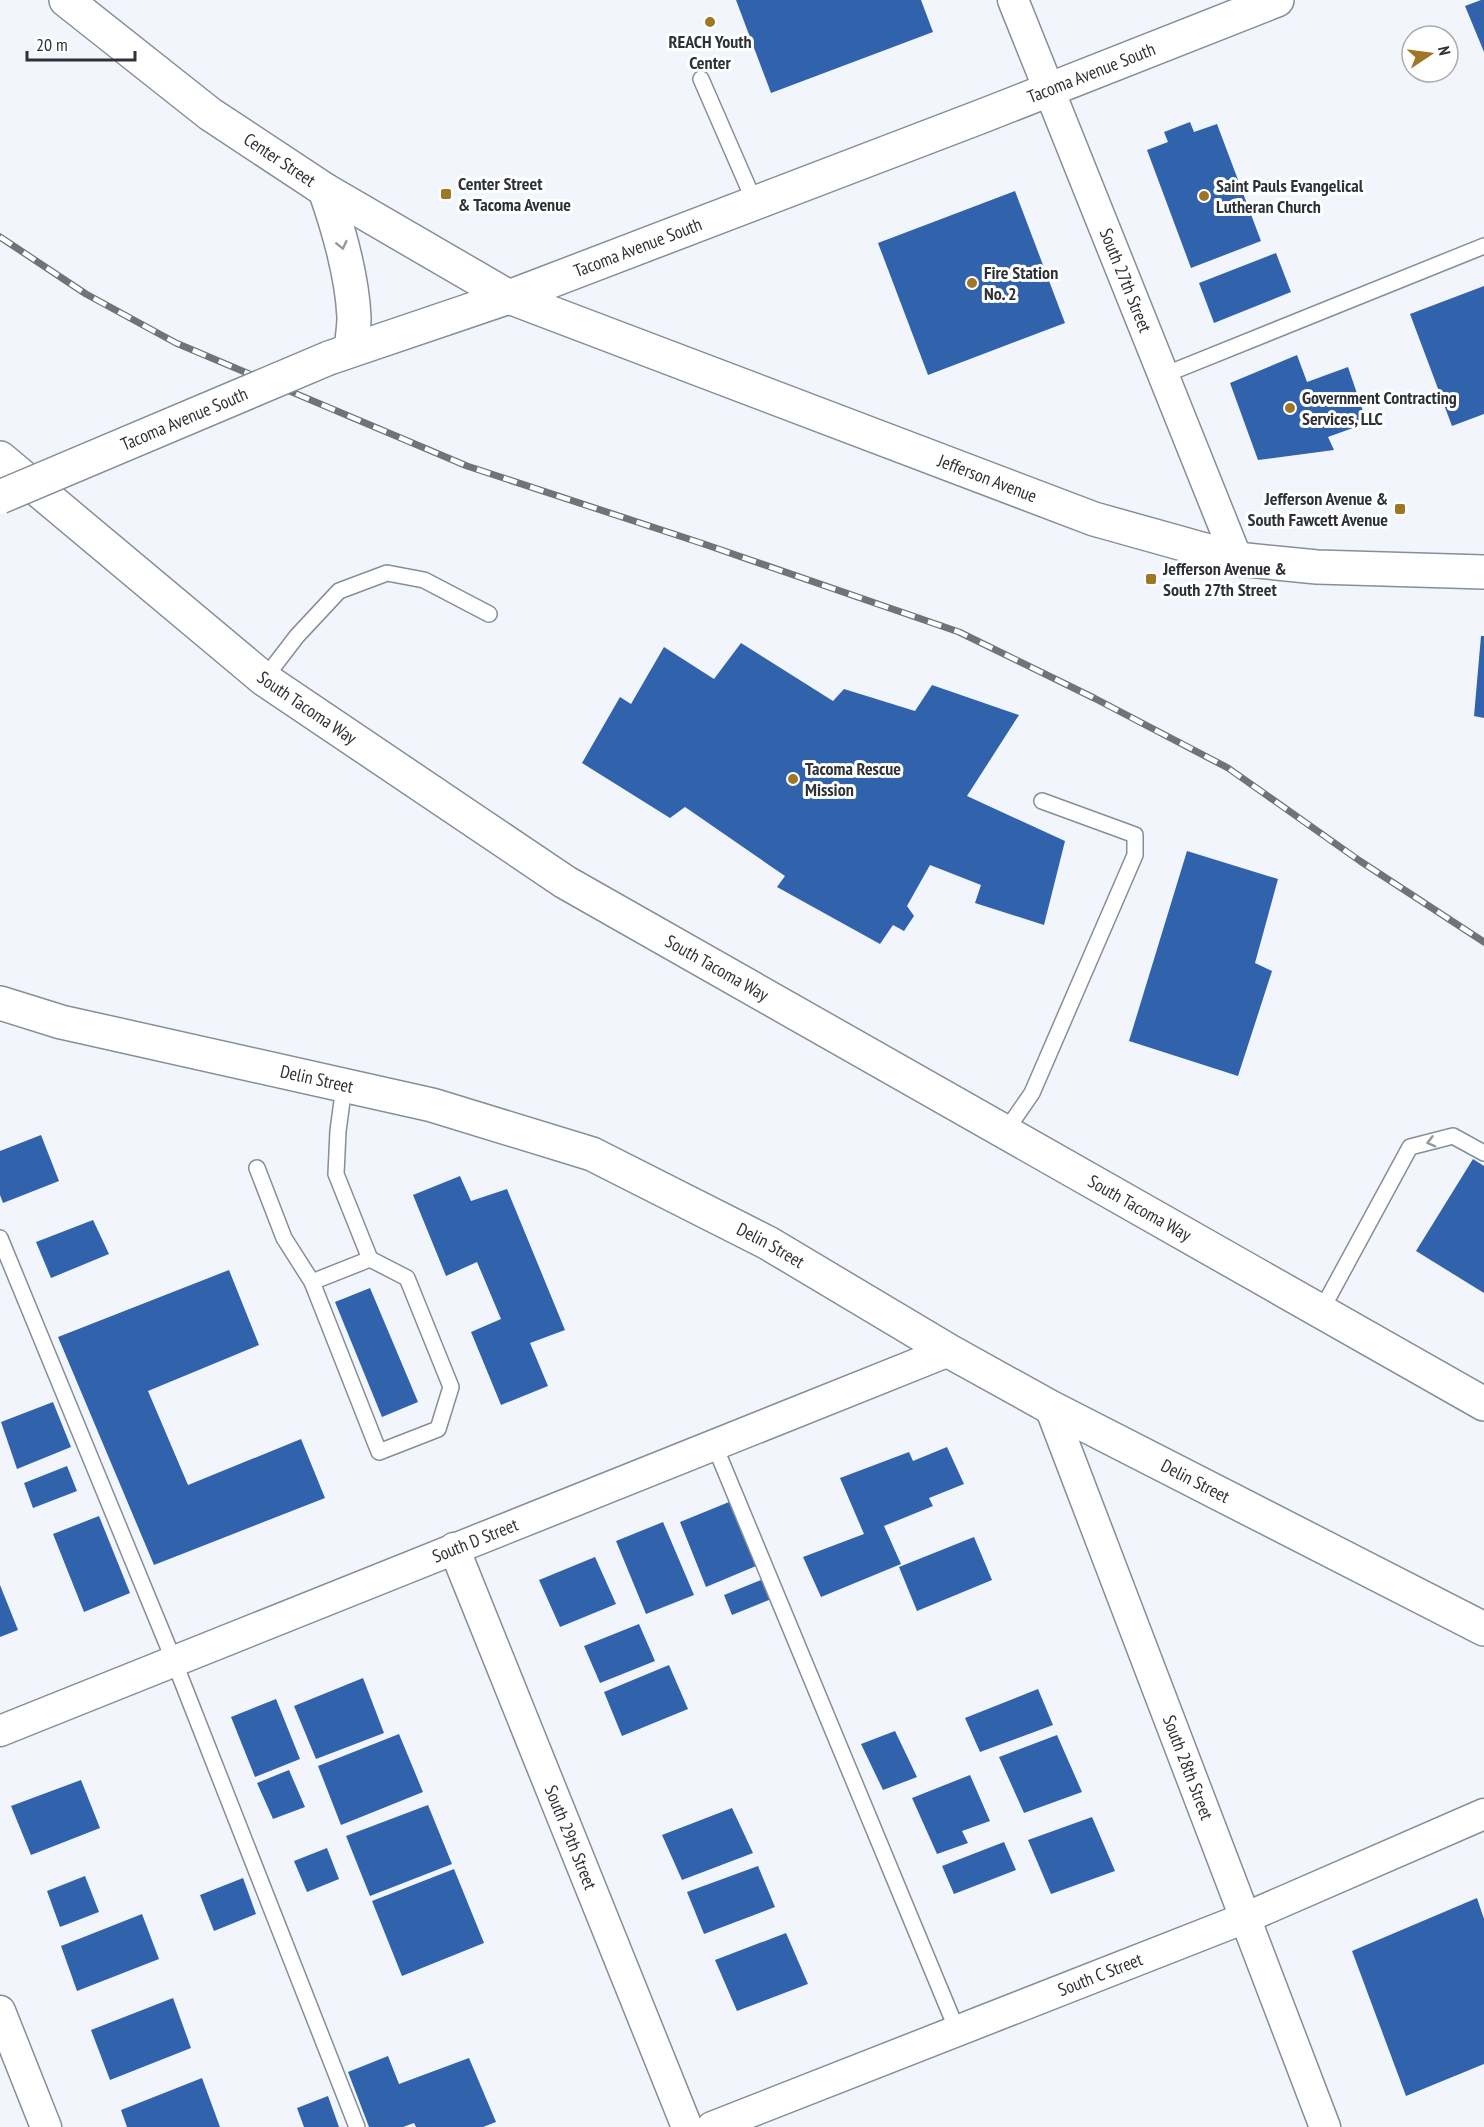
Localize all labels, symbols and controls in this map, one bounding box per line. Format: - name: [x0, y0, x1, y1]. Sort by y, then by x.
- marker: REACH Youth Center: [703, 15, 717, 29]
- scale bar: [27, 24, 135, 62]
- north arrow: [1400, 24, 1460, 84]
- place label: REACH Youth Center: [668, 30, 752, 74]
- text: 20 m: [36, 33, 68, 56]
- street label: Tacoma Avenue South: [1024, 37, 1158, 108]
- text: N: [1434, 44, 1455, 57]
- street label: Center Street: [240, 127, 320, 192]
- place label: Center Street & Tacoma Avenue: [458, 172, 571, 216]
- place label: Saint Pauls Evangelical Lutheran Church: [1216, 174, 1364, 218]
- marker: Center Street & Tacoma Avenue: [439, 187, 453, 201]
- marker: Saint Pauls Evangelical Lutheran Church: [1197, 189, 1211, 203]
- street label: Tacoma Avenue South: [570, 212, 705, 282]
- street label: South 27th Street: [1095, 225, 1157, 336]
- one-way arrow: [335, 240, 348, 250]
- place label: Fire Station No. 2: [984, 261, 1058, 305]
- marker: Fire Station No. 2: [965, 276, 979, 290]
- street label: Tacoma Avenue South: [117, 382, 251, 456]
- place label: Government Contracting Services, LLC: [1302, 386, 1457, 430]
- marker: Government Contracting Services, LLC: [1283, 401, 1297, 415]
- street label: Jefferson Avenue: [934, 449, 1040, 507]
- place label: Jefferson Avenue & South Fawcett Avenue: [1248, 487, 1388, 531]
- marker: Jefferson Avenue & South Fawcett Avenue: [1393, 502, 1407, 516]
- place label: Jefferson Avenue & South 27th Street: [1162, 557, 1286, 601]
- marker: Jefferson Avenue & South 27th Street: [1144, 572, 1158, 586]
- street label: South Tacoma Way: [252, 666, 361, 749]
- place label: Tacoma Rescue Mission: [805, 757, 901, 801]
- marker: Tacoma Rescue Mission: [786, 772, 800, 786]
- street label: South Tacoma Way: [661, 929, 773, 1006]
- street label: Delin Street: [278, 1059, 356, 1098]
- one-way arrow: [1426, 1134, 1436, 1147]
- street label: South Tacoma Way: [1084, 1169, 1196, 1246]
- street label: Delin Street: [733, 1217, 809, 1273]
- street label: Delin Street: [1157, 1454, 1234, 1508]
- street label: South D Street: [429, 1513, 521, 1568]
- street label: South 28th Street: [1158, 1712, 1219, 1823]
- street label: South 29th Street: [540, 1782, 602, 1893]
- street label: South C Street: [1054, 1947, 1146, 2001]

